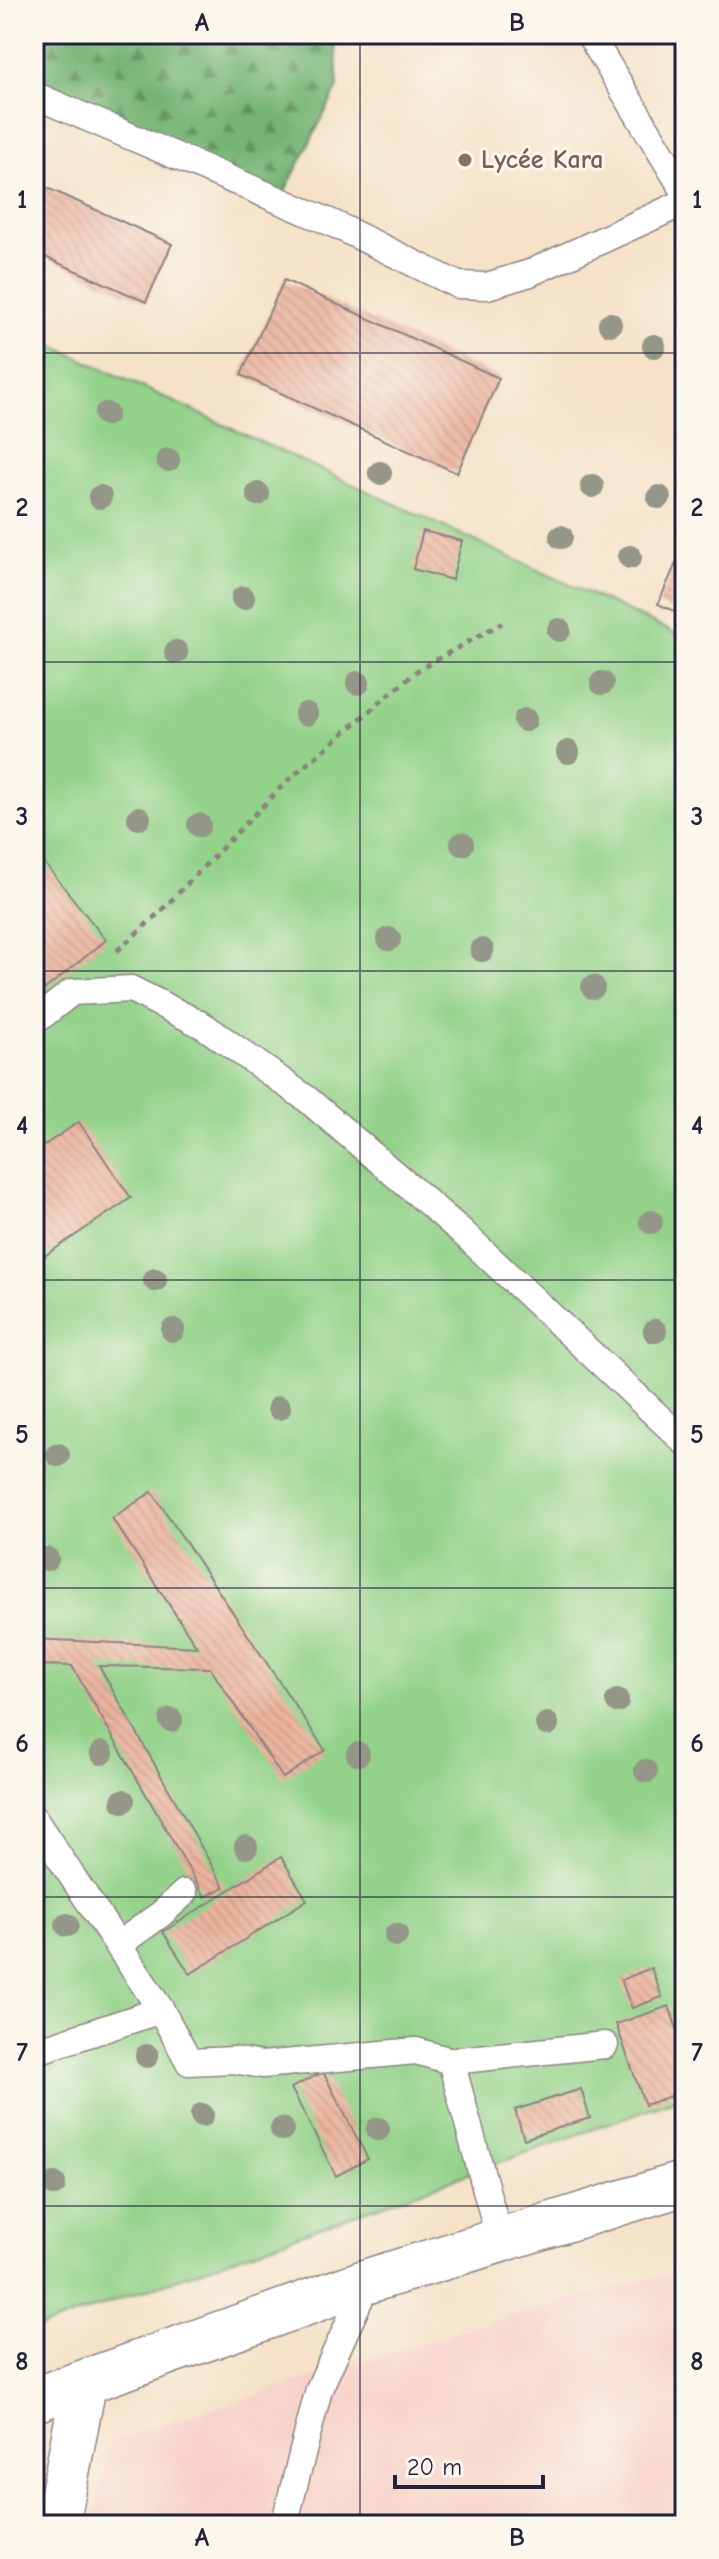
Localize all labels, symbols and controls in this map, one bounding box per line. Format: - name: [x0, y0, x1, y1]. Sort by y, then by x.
- text: A: [195, 8, 210, 38]
- text: B: [509, 8, 525, 38]
- place label: Lycée Kara: [481, 145, 604, 175]
- marker: Lycée Kara: [456, 151, 474, 169]
- text: 1: [17, 185, 27, 215]
- text: 1: [692, 185, 702, 215]
- text: 2: [16, 493, 28, 523]
- text: 2: [691, 493, 703, 523]
- text: 3: [16, 802, 28, 832]
- text: 3: [691, 802, 703, 832]
- text: 4: [16, 1111, 28, 1141]
- text: 4: [691, 1111, 703, 1141]
- text: 5: [15, 1420, 29, 1450]
- text: 5: [690, 1420, 704, 1450]
- text: 6: [15, 1729, 29, 1759]
- text: 6: [690, 1729, 704, 1759]
- text: 7: [16, 2038, 28, 2068]
- text: 7: [691, 2038, 703, 2068]
- text: 8: [15, 2347, 29, 2377]
- text: 8: [690, 2347, 704, 2377]
- scale bar: [395, 2439, 543, 2489]
- text: 20 m: [407, 2453, 462, 2481]
- text: A: [195, 2523, 210, 2553]
- text: B: [509, 2523, 525, 2553]

